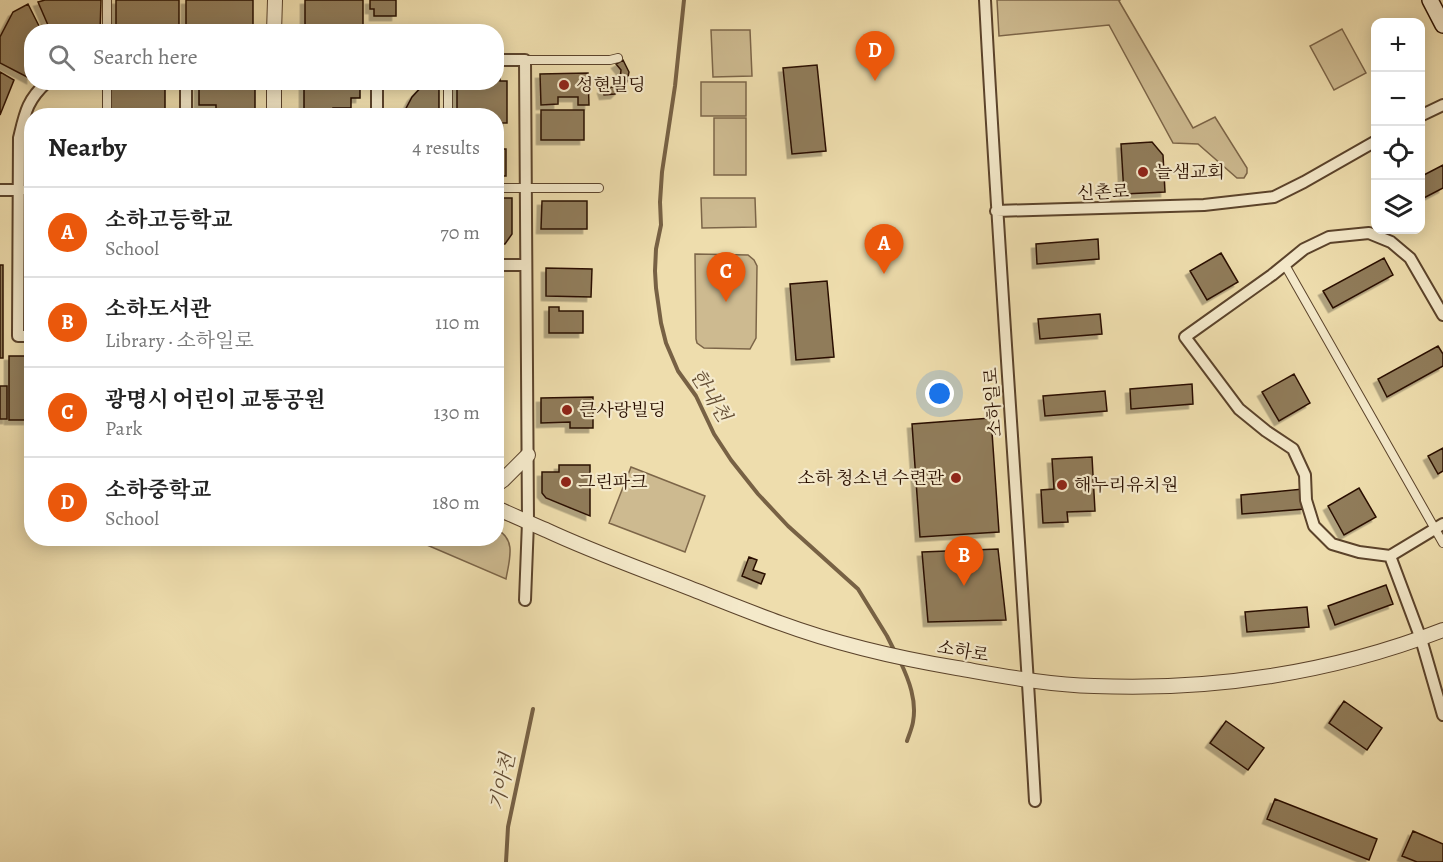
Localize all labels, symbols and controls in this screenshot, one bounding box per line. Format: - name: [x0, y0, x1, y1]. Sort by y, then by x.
- map controls: [1371, 18, 1425, 234]
- button: +: [1371, 18, 1425, 72]
- search box: [24, 24, 504, 90]
- pin: D: [856, 32, 894, 81]
- icon: search: [45, 41, 78, 74]
- text: Search here: [93, 42, 198, 72]
- button: −: [1371, 72, 1425, 126]
- place label: 성현빌딩: [576, 73, 646, 97]
- marker: 성현빌딩: [557, 78, 571, 92]
- button: locate: [1371, 126, 1425, 180]
- text: Nearby: [48, 130, 127, 165]
- text: 4 results: [412, 134, 480, 161]
- place label: 늘샘교회: [1155, 160, 1225, 184]
- marker: 늘샘교회: [1136, 165, 1150, 179]
- street label: 신촌로: [1077, 179, 1129, 205]
- button: layers: [1371, 180, 1425, 234]
- text: 소하고등학교: [105, 205, 233, 235]
- text: A: [61, 219, 74, 246]
- text: 70 m: [440, 219, 480, 246]
- pin: A: [864, 224, 904, 274]
- text: School: [105, 235, 159, 262]
- pin: C: [706, 252, 746, 302]
- text: 소하도서관: [105, 294, 211, 324]
- text: B: [61, 309, 74, 336]
- text: 110 m: [435, 309, 480, 336]
- text: Library · 소하일로: [105, 327, 254, 354]
- water label: 한내천: [684, 364, 738, 428]
- street label: 소하일로: [979, 366, 1007, 438]
- your location: [925, 379, 954, 408]
- text: 광명시 어린이 교통공원: [105, 385, 325, 415]
- place label: 큰사랑빌딩: [579, 398, 666, 422]
- text: C: [61, 399, 74, 426]
- text: 130 m: [434, 399, 480, 426]
- marker: 큰사랑빌딩: [560, 403, 574, 417]
- text: Park: [105, 415, 143, 442]
- place label: 소하 청소년 수련관: [798, 466, 945, 490]
- place label: 그린파크: [578, 470, 648, 494]
- marker: 소하 청소년 수련관: [949, 471, 963, 485]
- place label: 해누리유치원: [1074, 473, 1178, 497]
- text: 소하중학교: [105, 475, 211, 505]
- marker: 그린파크: [559, 475, 573, 489]
- marker: 해누리유치원: [1055, 478, 1069, 492]
- text: D: [61, 489, 74, 516]
- text: 180 m: [432, 489, 480, 516]
- text: School: [105, 505, 159, 532]
- pin: B: [944, 536, 984, 586]
- street label: 소하로: [935, 635, 991, 667]
- water label: 기아천: [483, 749, 522, 813]

